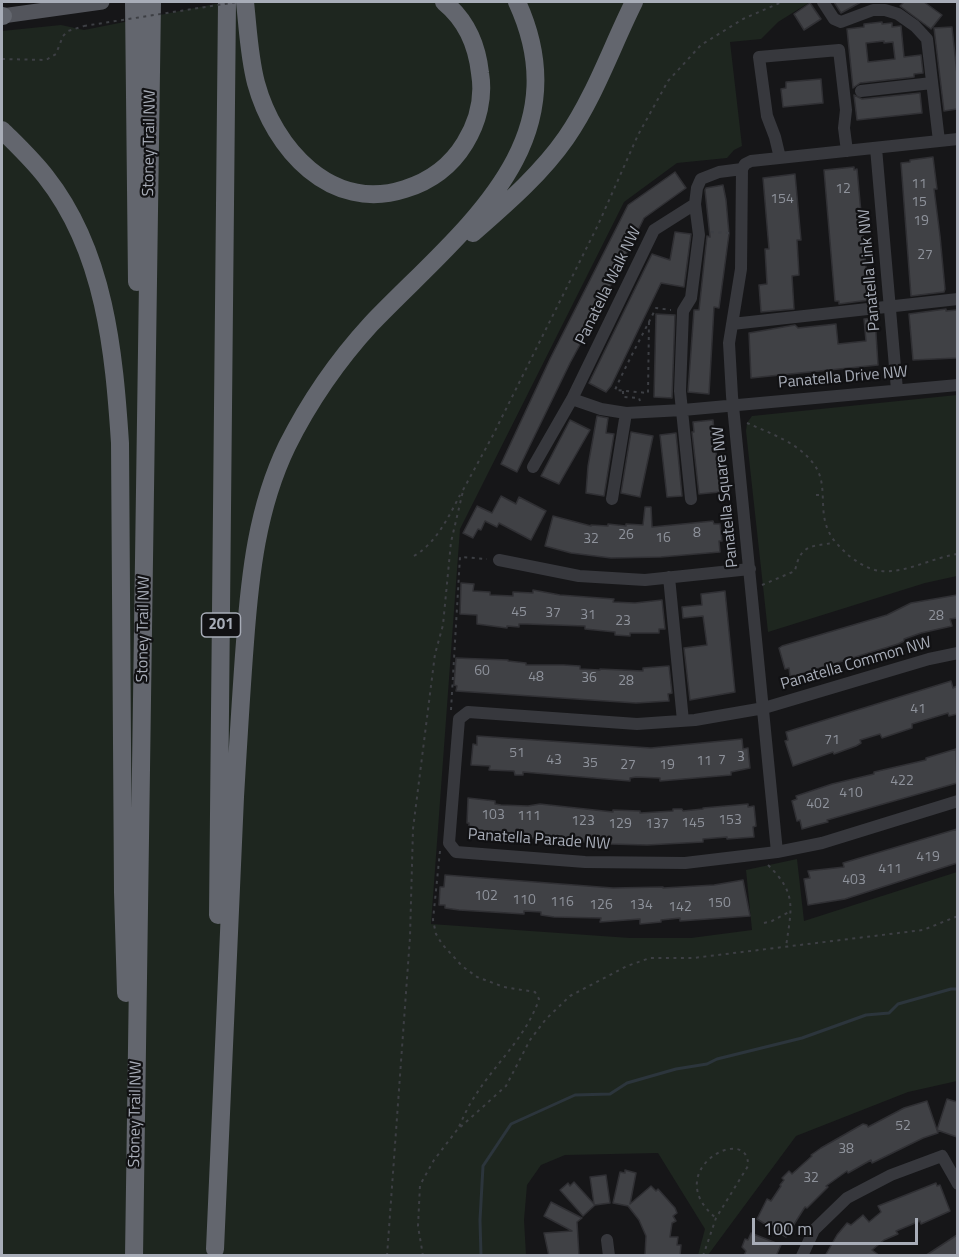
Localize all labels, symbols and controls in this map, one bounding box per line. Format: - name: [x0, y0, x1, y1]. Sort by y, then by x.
- street label: Stoney Trail NW: [139, 90, 161, 196]
- house number: 11: [911, 177, 927, 193]
- house number: 12: [835, 182, 851, 198]
- house number: 154: [770, 192, 794, 208]
- house number: 15: [911, 195, 927, 211]
- street label: Panatella Link NW: [855, 208, 885, 332]
- house number: 19: [913, 214, 929, 230]
- street label: Panatella Walk NW: [572, 224, 646, 348]
- house number: 27: [917, 248, 933, 264]
- street label: Panatella Drive NW: [777, 363, 909, 393]
- street label: Panatella Square NW: [709, 425, 743, 569]
- house number: 8: [693, 526, 701, 542]
- house number: 26: [618, 528, 634, 544]
- house number: 16: [655, 531, 671, 547]
- house number: 32: [583, 532, 599, 548]
- street label: Stoney Trail NW: [133, 576, 155, 682]
- house number: 45: [511, 605, 527, 621]
- house number: 37: [545, 606, 561, 622]
- house number: 31: [580, 608, 596, 624]
- house number: 28: [928, 609, 944, 625]
- road number: 201: [202, 613, 240, 637]
- house number: 23: [615, 614, 631, 630]
- street label: Panatella Common NW: [778, 633, 934, 695]
- house number: 60: [474, 664, 490, 680]
- house number: 48: [528, 670, 544, 686]
- house number: 36: [581, 671, 597, 687]
- house number: 28: [618, 674, 634, 690]
- house number: 41: [910, 702, 926, 718]
- house number: 71: [824, 733, 840, 749]
- house number: 51: [509, 746, 525, 762]
- house number: 3: [737, 750, 745, 766]
- house number: 43: [546, 753, 562, 769]
- house number: 7: [718, 753, 726, 769]
- house number: 11: [696, 754, 712, 770]
- house number: 35: [582, 756, 598, 772]
- house number: 27: [620, 758, 636, 774]
- house number: 19: [659, 758, 675, 774]
- house number: 422: [890, 774, 914, 790]
- house number: 410: [839, 786, 863, 802]
- house number: 402: [806, 797, 830, 813]
- house number: 103: [481, 808, 505, 824]
- house number: 111: [517, 809, 541, 825]
- house number: 153: [718, 813, 742, 829]
- house number: 123: [571, 814, 595, 830]
- house number: 145: [681, 816, 705, 832]
- house number: 129: [608, 817, 632, 833]
- house number: 137: [645, 817, 669, 833]
- street label: Panatella Parade NW: [467, 825, 611, 855]
- house number: 419: [916, 850, 940, 866]
- house number: 411: [878, 862, 902, 878]
- house number: 403: [842, 873, 866, 889]
- house number: 102: [474, 889, 498, 905]
- house number: 110: [512, 893, 536, 909]
- house number: 116: [550, 895, 574, 911]
- house number: 150: [707, 896, 731, 912]
- house number: 126: [589, 898, 613, 914]
- house number: 134: [629, 898, 653, 914]
- house number: 142: [668, 900, 692, 916]
- street label: Stoney Trail NW: [125, 1061, 147, 1167]
- house number: 52: [895, 1119, 911, 1135]
- house number: 38: [838, 1142, 854, 1158]
- house number: 32: [803, 1171, 819, 1187]
- scale bar: [755, 1206, 922, 1244]
- text: 100 m: [763, 1215, 812, 1242]

